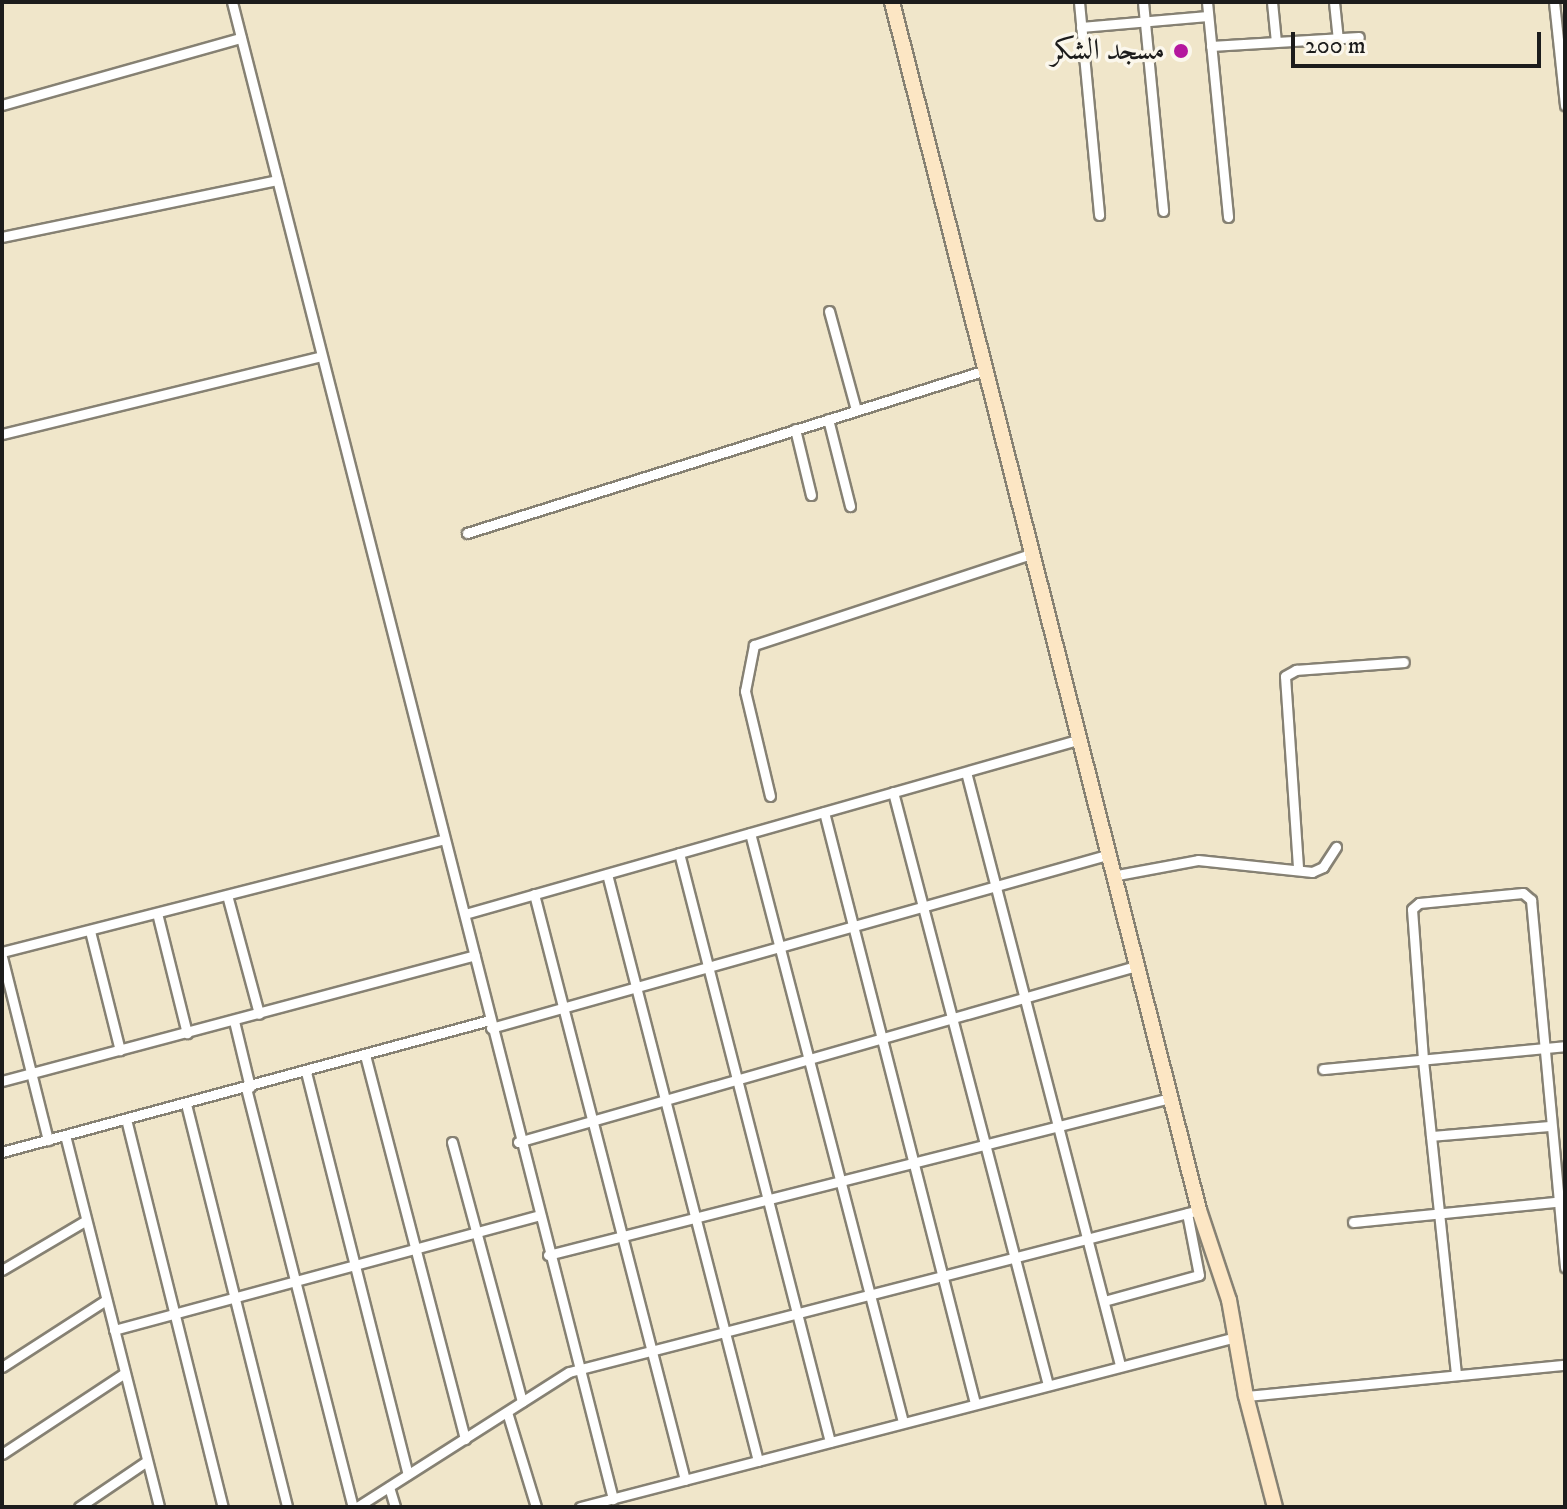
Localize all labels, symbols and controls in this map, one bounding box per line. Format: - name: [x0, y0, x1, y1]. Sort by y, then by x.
- scale bar: [1295, 16, 1545, 66]
- text: 200 m: [1305, 31, 1366, 61]
- place label: مسجد الشكر: [1051, 33, 1165, 69]
- marker: مسجد الشكر: [1172, 42, 1190, 60]

